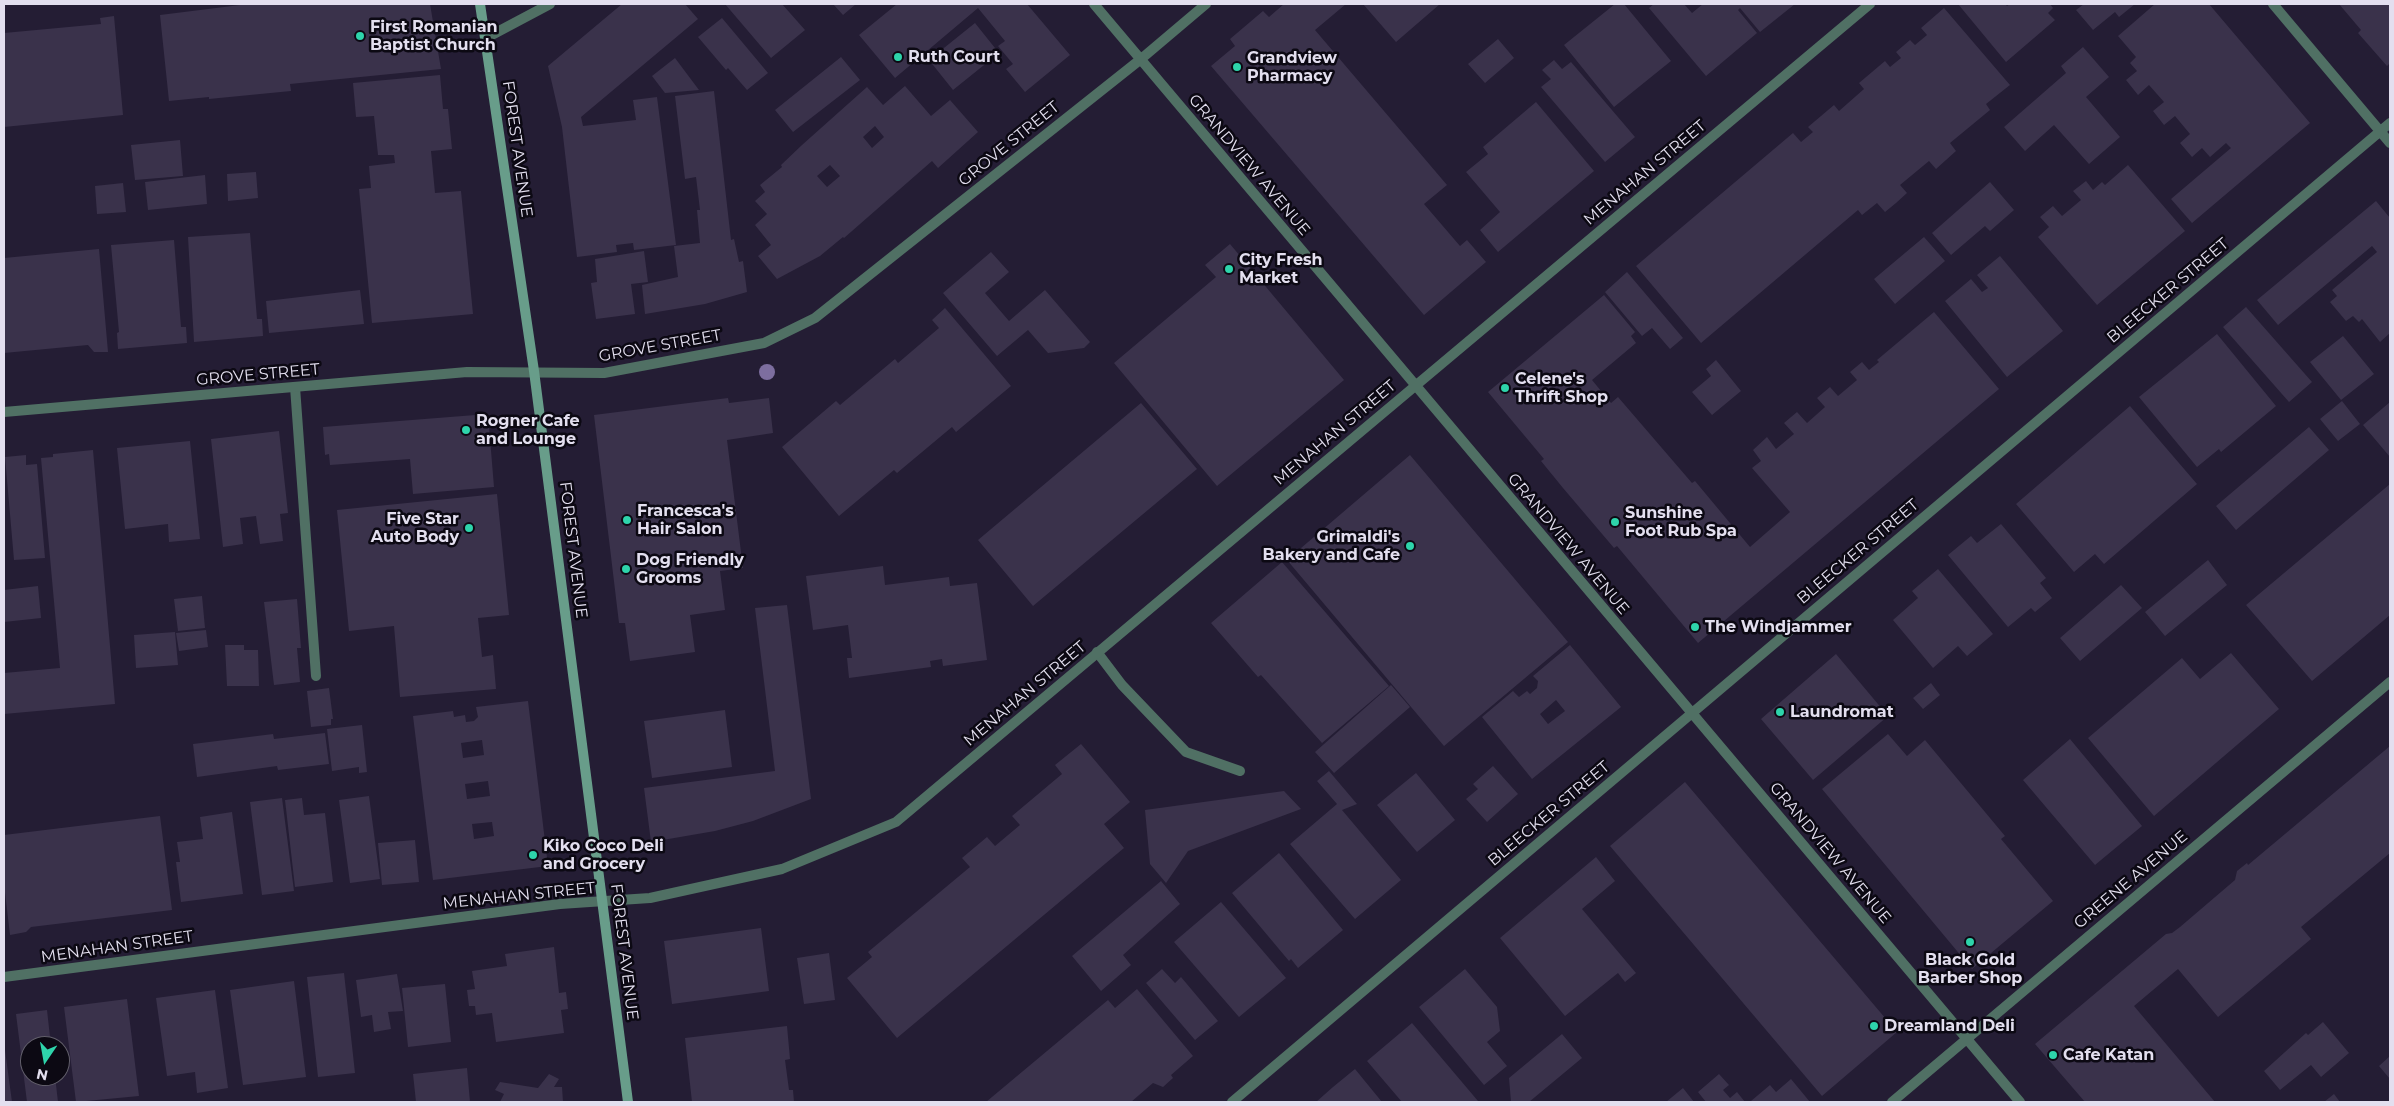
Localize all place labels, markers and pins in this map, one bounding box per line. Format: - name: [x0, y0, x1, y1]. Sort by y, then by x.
- place label: First Romanian Baptist Church: [370, 17, 498, 55]
- marker: First Romanian Baptist Church: [354, 30, 366, 42]
- place label: Ruth Court: [908, 47, 1000, 67]
- place label: Grandview Pharmacy: [1247, 48, 1337, 86]
- marker: Ruth Court: [892, 51, 904, 63]
- marker: Grandview Pharmacy: [1231, 61, 1243, 73]
- place label: City Fresh Market: [1239, 250, 1323, 288]
- marker: City Fresh Market: [1223, 263, 1235, 275]
- place label: Celene's Thrift Shop: [1515, 369, 1608, 407]
- marker: Celene's Thrift Shop: [1499, 382, 1511, 394]
- place label: Rogner Cafe and Lounge: [476, 411, 580, 449]
- marker: Rogner Cafe and Lounge: [460, 424, 472, 436]
- place label: Francesca's Hair Salon: [637, 501, 734, 539]
- place label: Sunshine Foot Rub Spa: [1625, 503, 1737, 541]
- place label: Five Star Auto Body: [371, 509, 459, 547]
- marker: Francesca's Hair Salon: [621, 514, 633, 526]
- marker: Sunshine Foot Rub Spa: [1609, 516, 1621, 528]
- marker: Five Star Auto Body: [463, 522, 475, 534]
- place label: Grimaldi's Bakery and Cafe: [1263, 527, 1400, 565]
- marker: Grimaldi's Bakery and Cafe: [1404, 540, 1416, 552]
- place label: Dog Friendly Grooms: [636, 550, 744, 588]
- marker: Dog Friendly Grooms: [620, 563, 632, 575]
- place label: The Windjammer: [1705, 617, 1852, 637]
- marker: The Windjammer: [1689, 621, 1701, 633]
- place label: Laundromat: [1790, 702, 1894, 722]
- marker: Laundromat: [1774, 706, 1786, 718]
- place label: Kiko Coco Deli and Grocery: [543, 836, 664, 874]
- marker: Kiko Coco Deli and Grocery: [527, 849, 539, 861]
- marker: Black Gold Barber Shop: [1964, 936, 1976, 948]
- place label: Black Gold Barber Shop: [1918, 950, 2022, 988]
- place label: Dreamland Deli: [1884, 1016, 2015, 1036]
- marker: Dreamland Deli: [1868, 1020, 1880, 1032]
- place label: Cafe Katan: [2063, 1045, 2154, 1065]
- marker: Cafe Katan: [2047, 1049, 2059, 1061]

